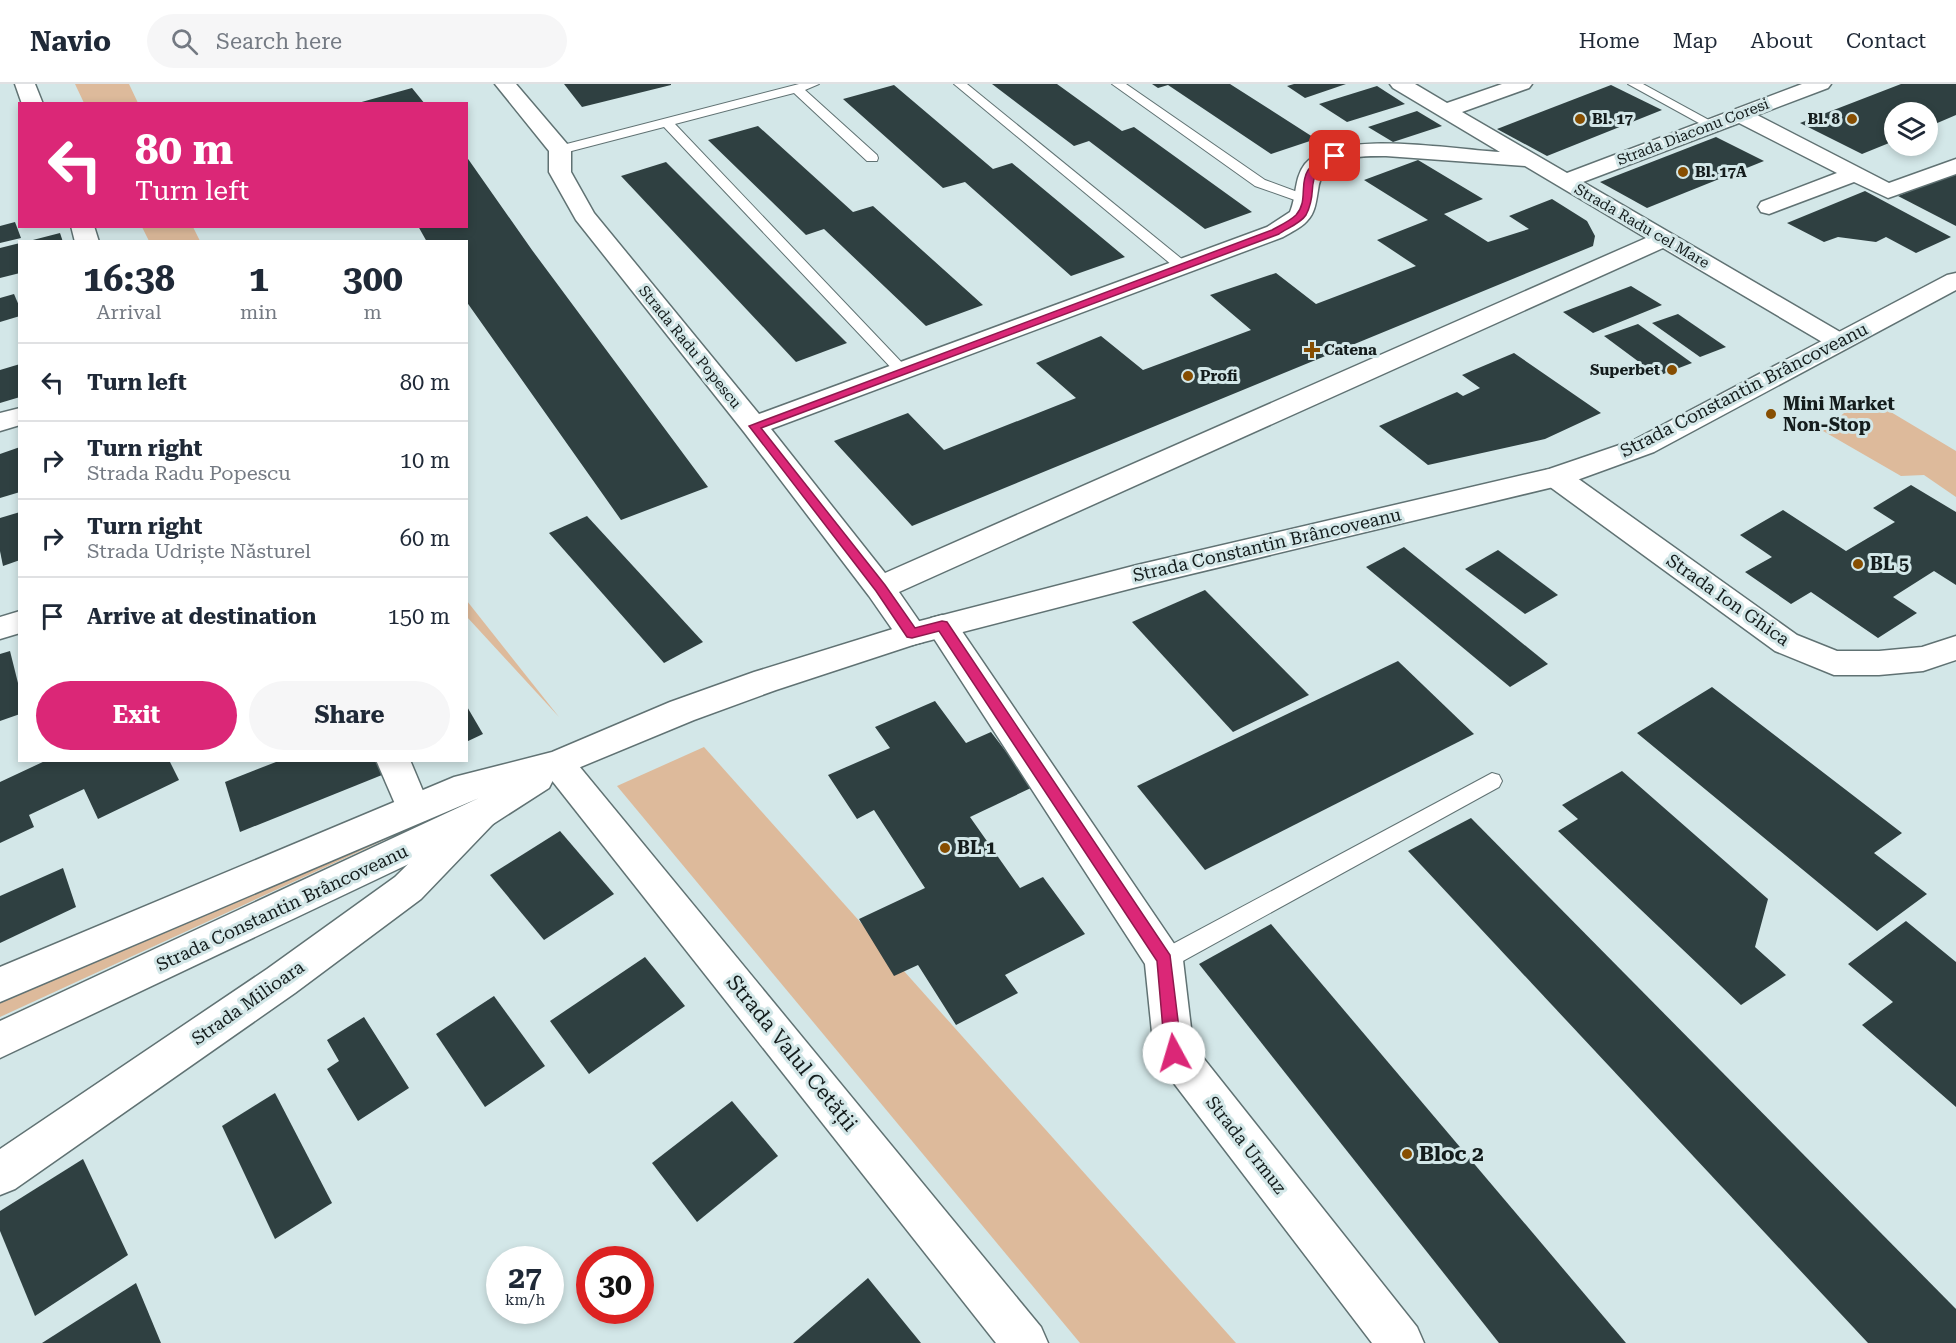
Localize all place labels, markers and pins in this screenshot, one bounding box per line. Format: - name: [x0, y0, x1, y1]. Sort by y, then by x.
- place label: Bl. 17: [1592, 110, 1634, 128]
- place label: Bl. 8: [1807, 110, 1841, 128]
- marker: Bl. 17: [1573, 112, 1587, 126]
- marker: Bl. 8: [1845, 112, 1859, 126]
- pin: [1309, 130, 1360, 181]
- place label: Bl. 17A: [1695, 163, 1747, 181]
- marker: Bl. 17A: [1676, 165, 1690, 179]
- place label: Catena: [1324, 341, 1377, 359]
- marker: Catena: [1305, 343, 1319, 357]
- place label: Superbet: [1590, 361, 1660, 379]
- marker: Superbet: [1665, 363, 1679, 377]
- place label: Profi: [1200, 367, 1238, 385]
- marker: Profi: [1181, 369, 1195, 383]
- place label: Mini Market Non-Stop: [1783, 393, 1895, 435]
- marker: Mini Market Non-Stop: [1764, 407, 1778, 421]
- place label: BL 5: [1870, 553, 1909, 574]
- marker: BL 5: [1851, 557, 1865, 571]
- place label: BL 1: [957, 837, 996, 858]
- marker: BL 1: [938, 841, 952, 855]
- place label: Bloc 2: [1419, 1142, 1484, 1166]
- marker: Bloc 2: [1400, 1147, 1414, 1161]

